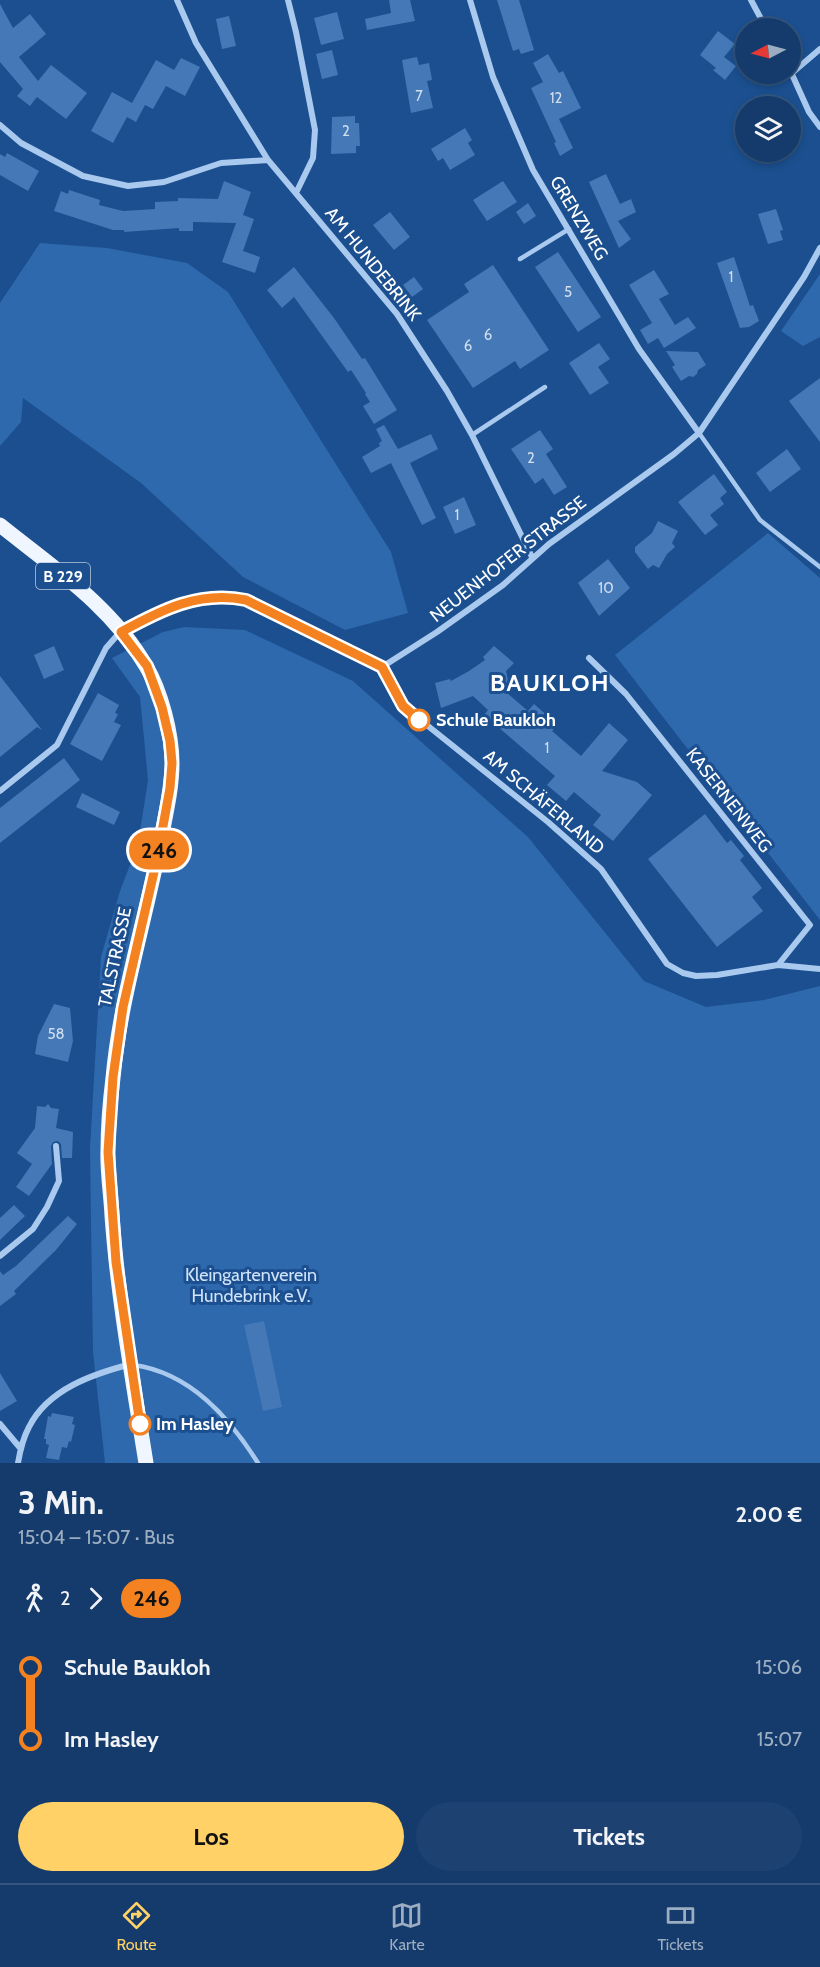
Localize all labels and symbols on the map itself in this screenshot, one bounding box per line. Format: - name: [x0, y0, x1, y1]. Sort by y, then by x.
- north arrow: [735, 18, 801, 84]
- house number: 7: [415, 87, 423, 105]
- house number: 12: [550, 89, 563, 107]
- house number: 2: [342, 122, 350, 140]
- street label: GRENZWEG: [545, 172, 613, 264]
- street label: AM HUNDEBRINK: [320, 203, 426, 326]
- house number: 1: [729, 268, 733, 286]
- house number: 5: [564, 283, 572, 301]
- house number: 6: [484, 326, 492, 344]
- house number: 6: [464, 337, 472, 355]
- house number: 2: [527, 449, 535, 467]
- street label: NEUENHOFER STRASSE: [425, 491, 591, 627]
- house number: 1: [455, 506, 459, 524]
- road number: B 229: [36, 563, 90, 589]
- house number: 10: [598, 579, 614, 597]
- district label: BAUKLOH: [490, 668, 610, 697]
- marker: Schule Baukloh: [408, 709, 430, 731]
- place label: Schule Baukloh: [436, 709, 556, 731]
- house number: 1: [545, 739, 549, 757]
- street label: KASERNENWEG: [681, 743, 777, 857]
- street label: AM SCHÄFERLAND: [479, 745, 609, 859]
- line badge: 246: [124, 830, 194, 870]
- street label: TALSTRASSE: [94, 905, 136, 1009]
- house number: 58: [47, 1025, 65, 1043]
- park label: Kleingartenverein Hundebrink e.V.: [185, 1264, 317, 1307]
- marker: Im Hasley: [129, 1413, 151, 1435]
- place label: Im Hasley: [156, 1413, 234, 1435]

